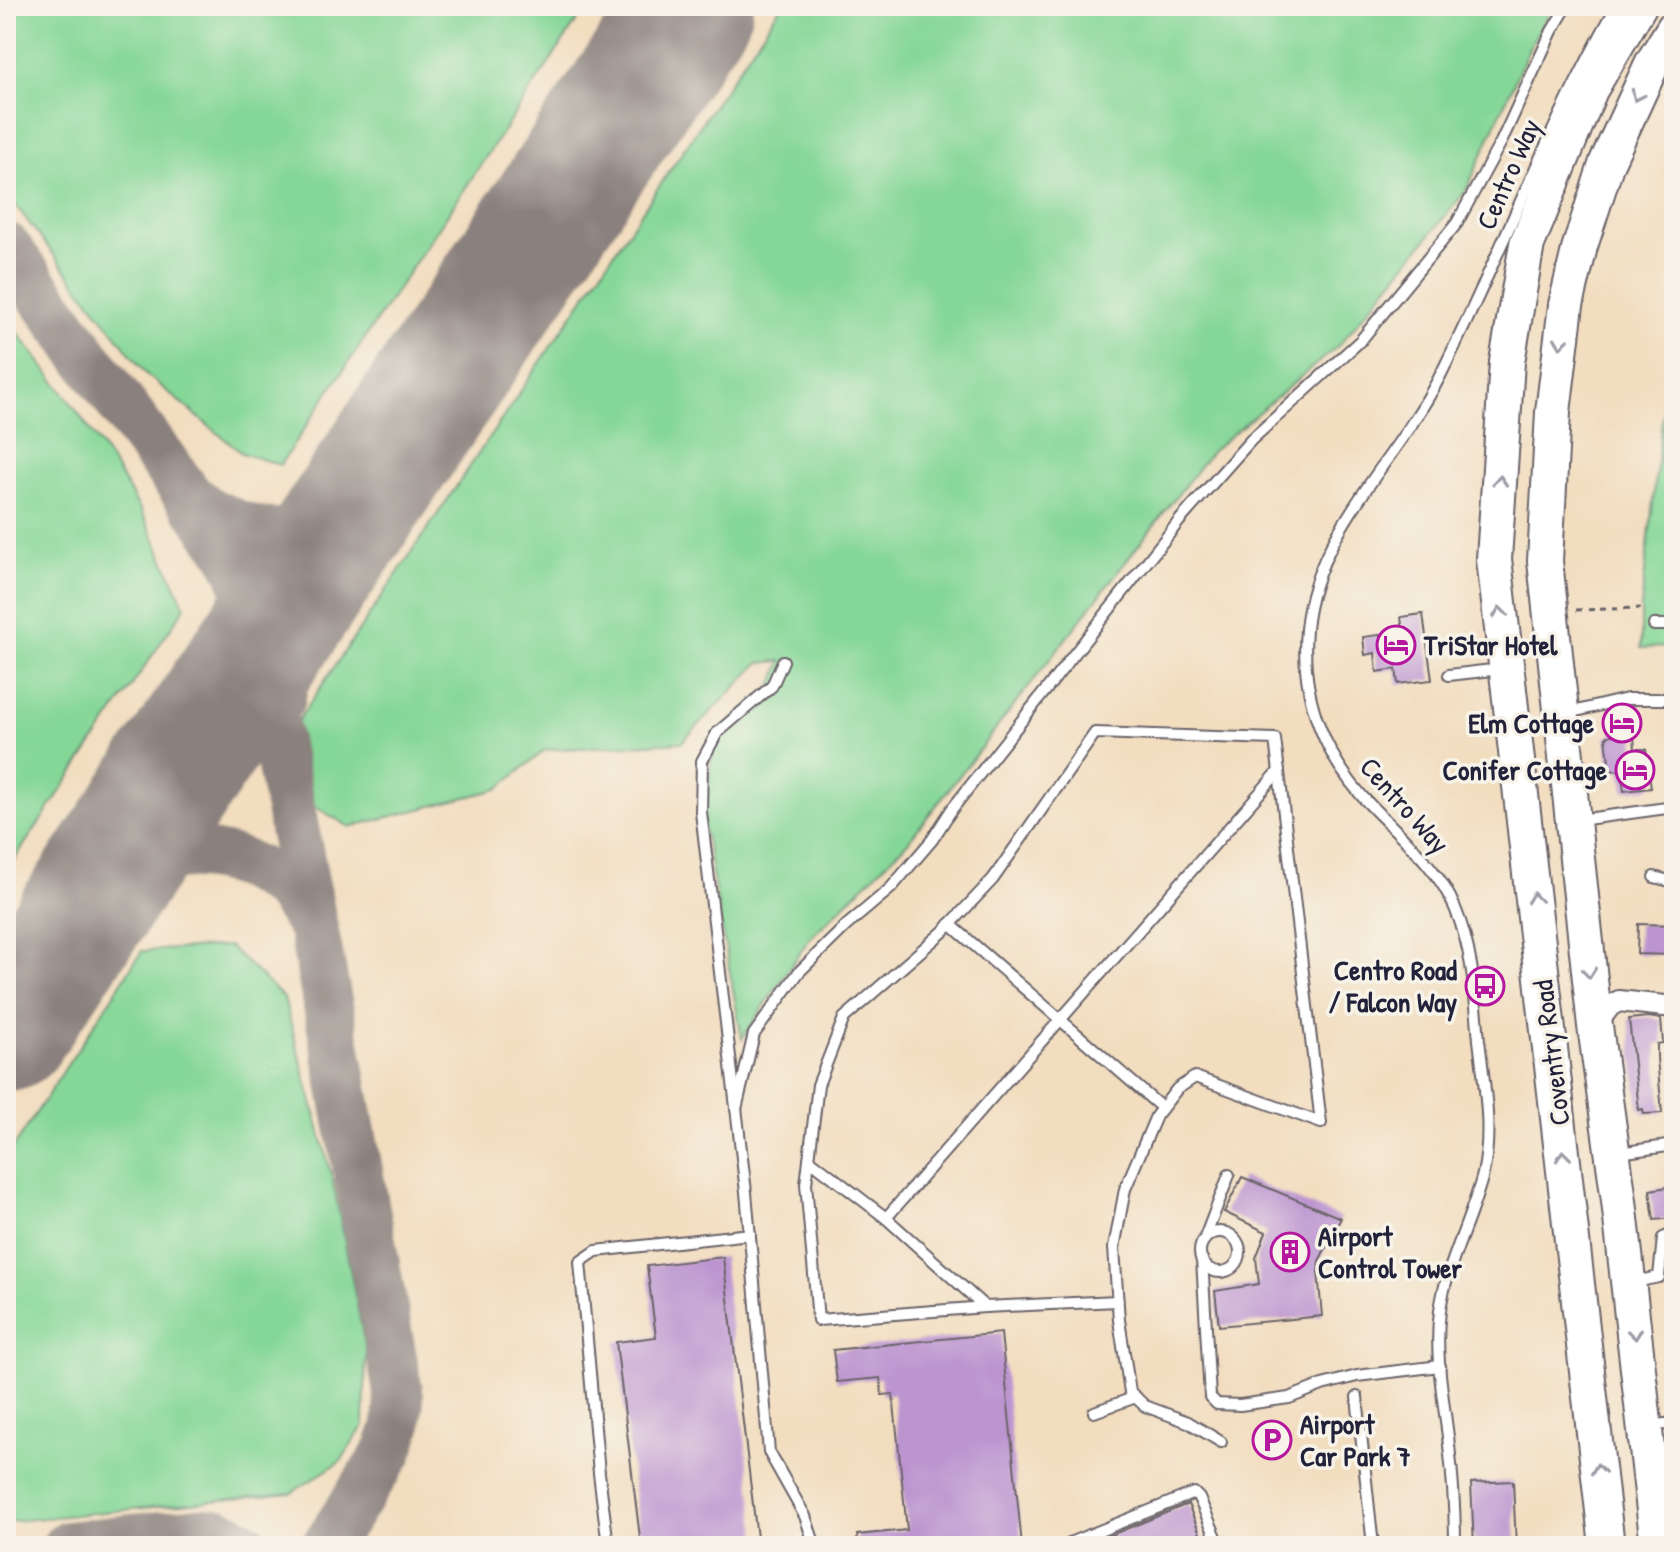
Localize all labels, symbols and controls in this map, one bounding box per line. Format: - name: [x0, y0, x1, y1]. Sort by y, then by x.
- one-way arrow: [1631, 88, 1647, 102]
- street label: Centro Way: [1467, 113, 1549, 235]
- one-way arrow: [1553, 337, 1570, 350]
- one-way arrow: [1491, 475, 1508, 488]
- one-way arrow: [1492, 605, 1509, 618]
- hotel icon: TriStar Hotel: [1375, 624, 1417, 666]
- place label: TriStar Hotel: [1423, 626, 1558, 664]
- hotel icon: Elm Cottage: [1601, 702, 1643, 744]
- place label: Elm Cottage: [1468, 704, 1595, 743]
- street label: Centro Way: [1352, 749, 1458, 861]
- hotel icon: Conifer Cottage: [1614, 749, 1656, 791]
- place label: Conifer Cottage: [1443, 751, 1608, 790]
- one-way arrow: [1526, 891, 1543, 904]
- place label: Centro Road / Falcon Way: [1328, 951, 1457, 1022]
- bus stop icon: Centro Road / Falcon Way: [1464, 965, 1506, 1007]
- one-way arrow: [1581, 967, 1598, 980]
- street label: Coventry Road: [1523, 978, 1579, 1128]
- one-way arrow: [1555, 1149, 1572, 1162]
- place label: Airport Control Tower: [1318, 1217, 1462, 1287]
- building icon: Airport Control Tower: [1269, 1231, 1311, 1273]
- one-way arrow: [1627, 1328, 1644, 1341]
- place label: Airport Car Park 7: [1300, 1405, 1411, 1475]
- parking icon: Airport Car Park 7: [1251, 1419, 1293, 1461]
- one-way arrow: [1590, 1462, 1607, 1475]

